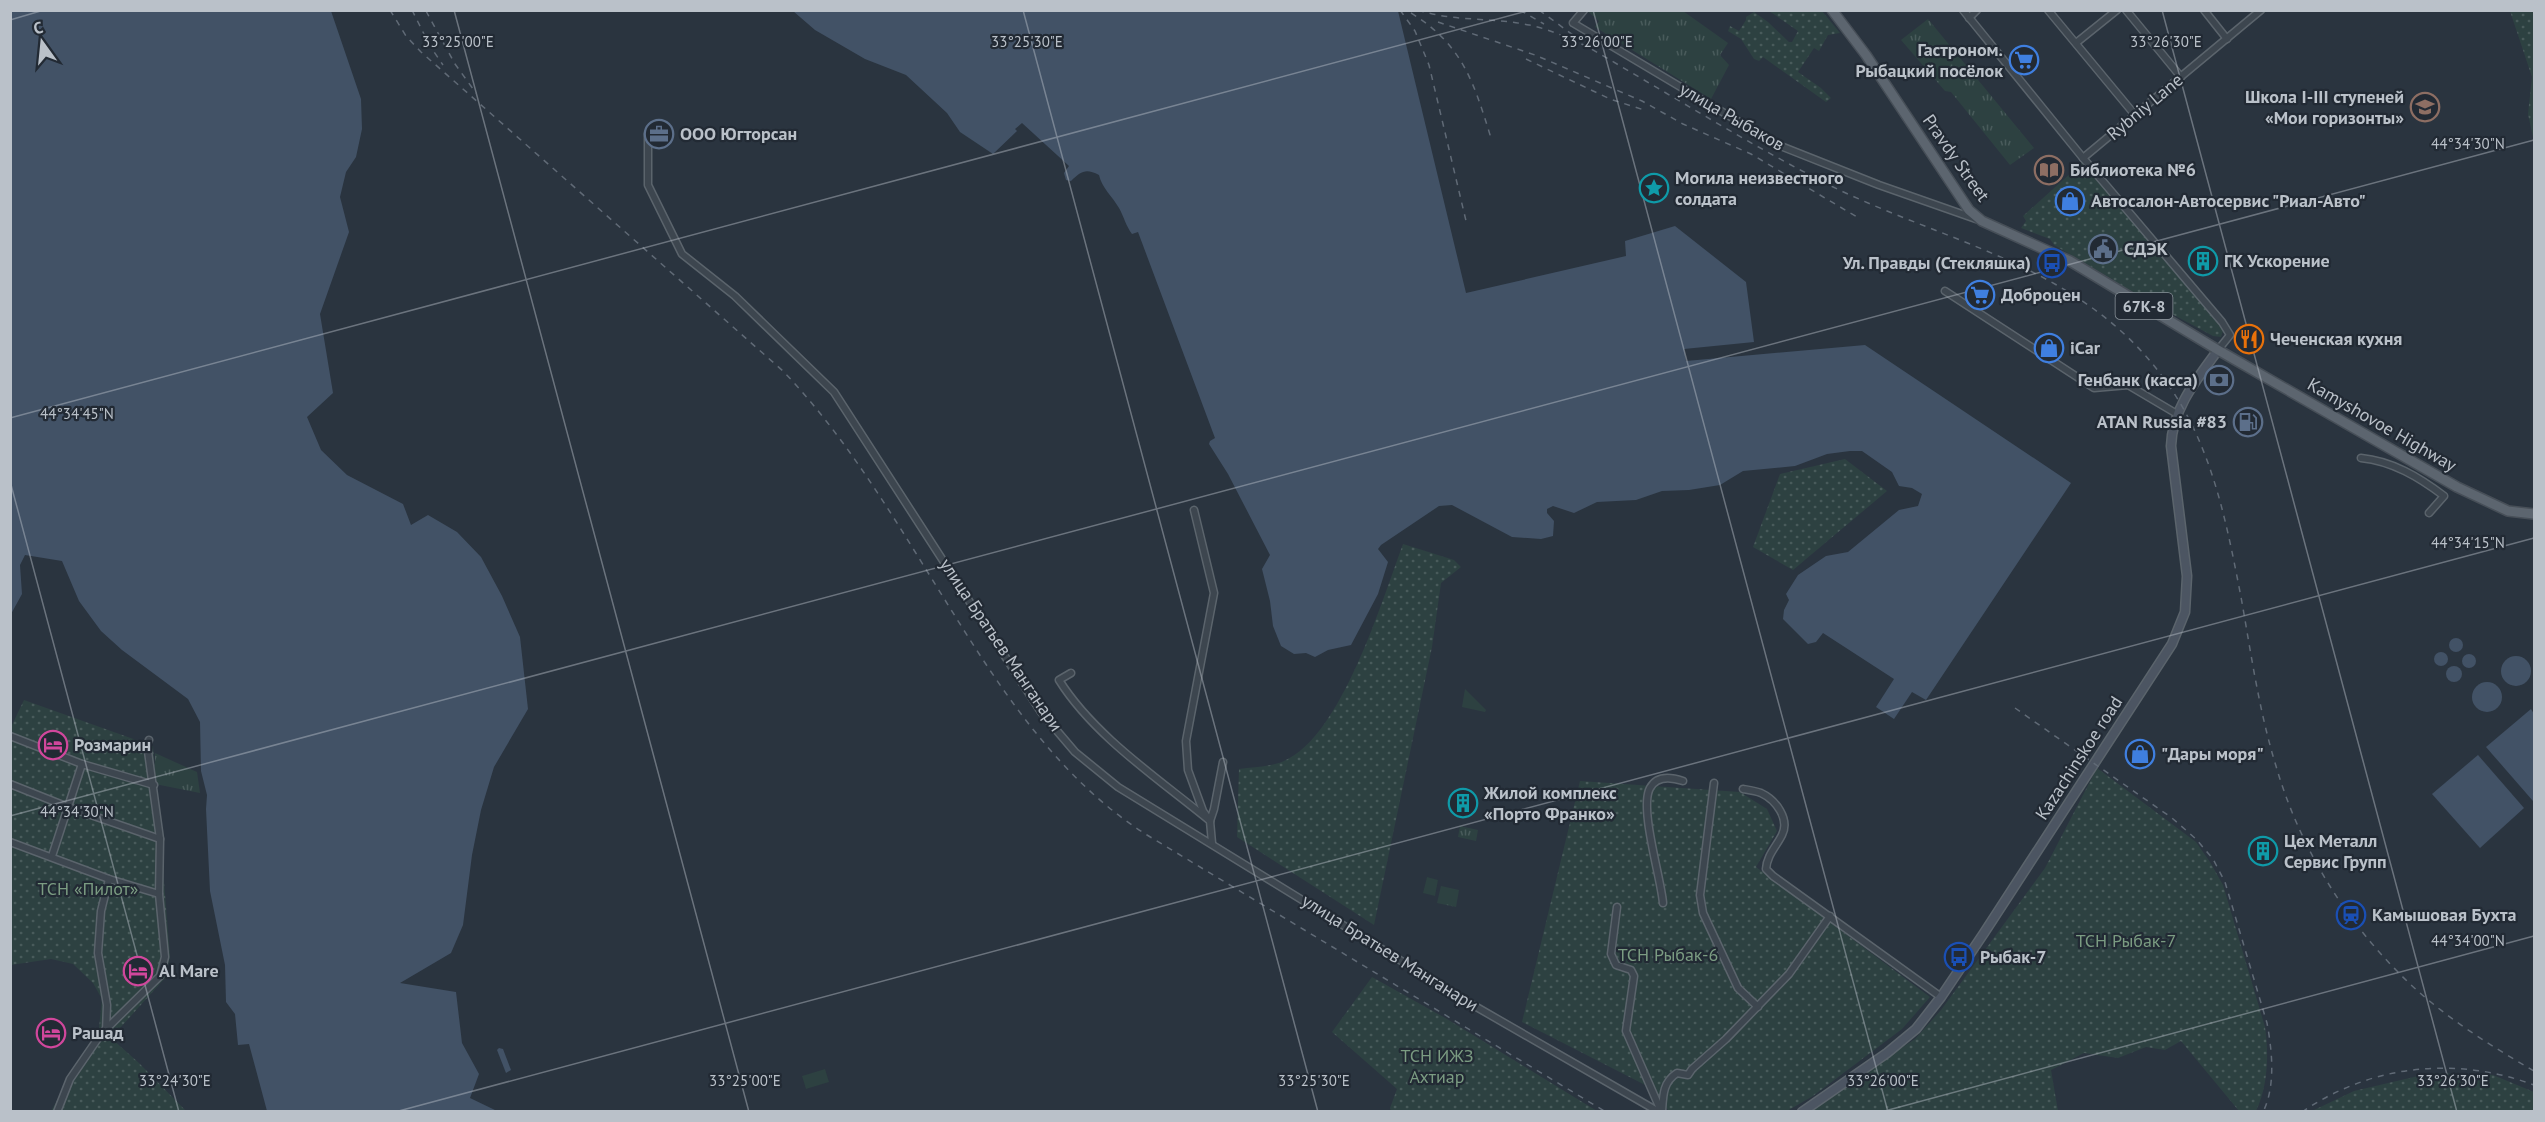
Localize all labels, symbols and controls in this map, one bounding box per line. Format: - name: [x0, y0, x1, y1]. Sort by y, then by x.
- north arrow: [12, 12, 72, 72]
- text: С: [31, 17, 45, 38]
- text: 33°25'00"E: [422, 32, 494, 51]
- text: 33°25'30"E: [991, 32, 1063, 51]
- text: 33°26'00"E: [1561, 32, 1633, 51]
- text: 33°26'30"E: [2130, 32, 2202, 51]
- place label: Гастроном. Рыбацкий посёлок: [1855, 38, 2003, 82]
- supermarket icon: Гастроном. Рыбацкий посёлок: [2008, 44, 2040, 76]
- street label: Rybniy Lane: [2102, 68, 2187, 145]
- street label: улица Рыбаков: [1676, 77, 1789, 156]
- place label: Школа I-III ступеней «Мои горизонты»: [2245, 85, 2404, 129]
- school or university icon: Школа I-III ступеней «Мои горизонты»: [2409, 91, 2441, 123]
- street label: Pravdy Street: [1918, 110, 1995, 206]
- office icon: ООО Югторсан: [643, 118, 675, 150]
- place label: ООО Югторсан: [680, 122, 797, 145]
- text: 44°34'30"N: [2431, 134, 2505, 153]
- library icon: Библиотека №6: [2033, 154, 2065, 186]
- place label: Библиотека №6: [2070, 158, 2196, 181]
- place label: Могила неизвестного солдата: [1675, 166, 1844, 210]
- place icon: Могила неизвестного солдата: [1638, 172, 1670, 204]
- shop icon: Автосалон-Автосервис "Риал-Авто": [2054, 185, 2086, 217]
- place label: Автосалон-Автосервис "Риал-Авто": [2091, 189, 2366, 212]
- public building icon: СДЭК: [2087, 233, 2119, 265]
- place label: СДЭК: [2124, 237, 2168, 260]
- building icon: ГК Ускорение: [2187, 245, 2219, 277]
- bus stop icon: Ул. Правды (Стекляшка): [2036, 247, 2068, 279]
- place label: ГК Ускорение: [2224, 249, 2330, 272]
- place label: Ул. Правды (Стекляшка): [1842, 251, 2031, 274]
- supermarket icon: Доброцен: [1964, 279, 1996, 311]
- place label: Доброцен: [2001, 283, 2081, 306]
- road number: 67К-8: [2116, 293, 2172, 319]
- restaurant icon: Чеченская кухня: [2233, 323, 2265, 355]
- place label: Чеченская кухня: [2270, 327, 2402, 350]
- shop icon: iCar: [2033, 332, 2065, 364]
- place label: iCar: [2070, 336, 2101, 359]
- bank icon: Генбанк (касса): [2203, 364, 2235, 396]
- place label: Генбанк (касса): [2078, 368, 2198, 391]
- street label: Kamyshovoe Highway: [2304, 373, 2461, 477]
- text: 44°34'45"N: [40, 404, 114, 423]
- fuel station icon: ATAN Russia #83: [2232, 406, 2264, 438]
- place label: ATAN Russia #83: [2097, 410, 2227, 433]
- text: 44°34'15"N: [2431, 533, 2505, 552]
- street label: улица Братьев Манганари: [935, 554, 1068, 736]
- street label: Kazachinskoe road: [2030, 692, 2127, 824]
- hotel icon: Розмарин: [37, 729, 69, 761]
- place label: Розмарин: [74, 733, 151, 756]
- shop icon: "Дары моря": [2124, 738, 2156, 770]
- place label: "Дары моря": [2161, 742, 2264, 765]
- place label: Жилой комплекс «Порто Франко»: [1483, 781, 1617, 825]
- building icon: Жилой комплекс «Порто Франко»: [1447, 787, 1479, 819]
- text: 44°34'30"N: [40, 802, 114, 821]
- place label: Цех Металл Сервис Групп: [2284, 829, 2387, 873]
- building icon: Цех Металл Сервис Групп: [2247, 835, 2279, 867]
- park label: ТСН «Пилот»: [38, 877, 138, 900]
- street label: улица Братьев Манганари: [1298, 889, 1483, 1016]
- station icon: Камышовая Бухта: [2335, 899, 2367, 931]
- place label: Камышовая Бухта: [2372, 903, 2516, 926]
- park label: ТСН Рыбак-7: [2076, 929, 2176, 952]
- text: 44°34'00"N: [2431, 931, 2505, 950]
- bus stop icon: Рыбак-7: [1943, 941, 1975, 973]
- park label: ТСН Рыбак-6: [1618, 943, 1718, 966]
- place label: Рыбак-7: [1980, 945, 2046, 968]
- hotel icon: Al Mare: [122, 955, 154, 987]
- place label: Al Mare: [159, 959, 219, 982]
- hotel icon: Рашад: [35, 1017, 67, 1049]
- place label: Рашад: [72, 1021, 124, 1044]
- park label: ТСН ИЖЗ Ахтиар: [1401, 1044, 1473, 1088]
- text: 33°24'30"E: [139, 1071, 211, 1090]
- text: 33°25'00"E: [709, 1071, 781, 1090]
- text: 33°25'30"E: [1278, 1071, 1350, 1090]
- text: 33°26'00"E: [1847, 1071, 1919, 1090]
- text: 33°26'30"E: [2417, 1071, 2489, 1090]

